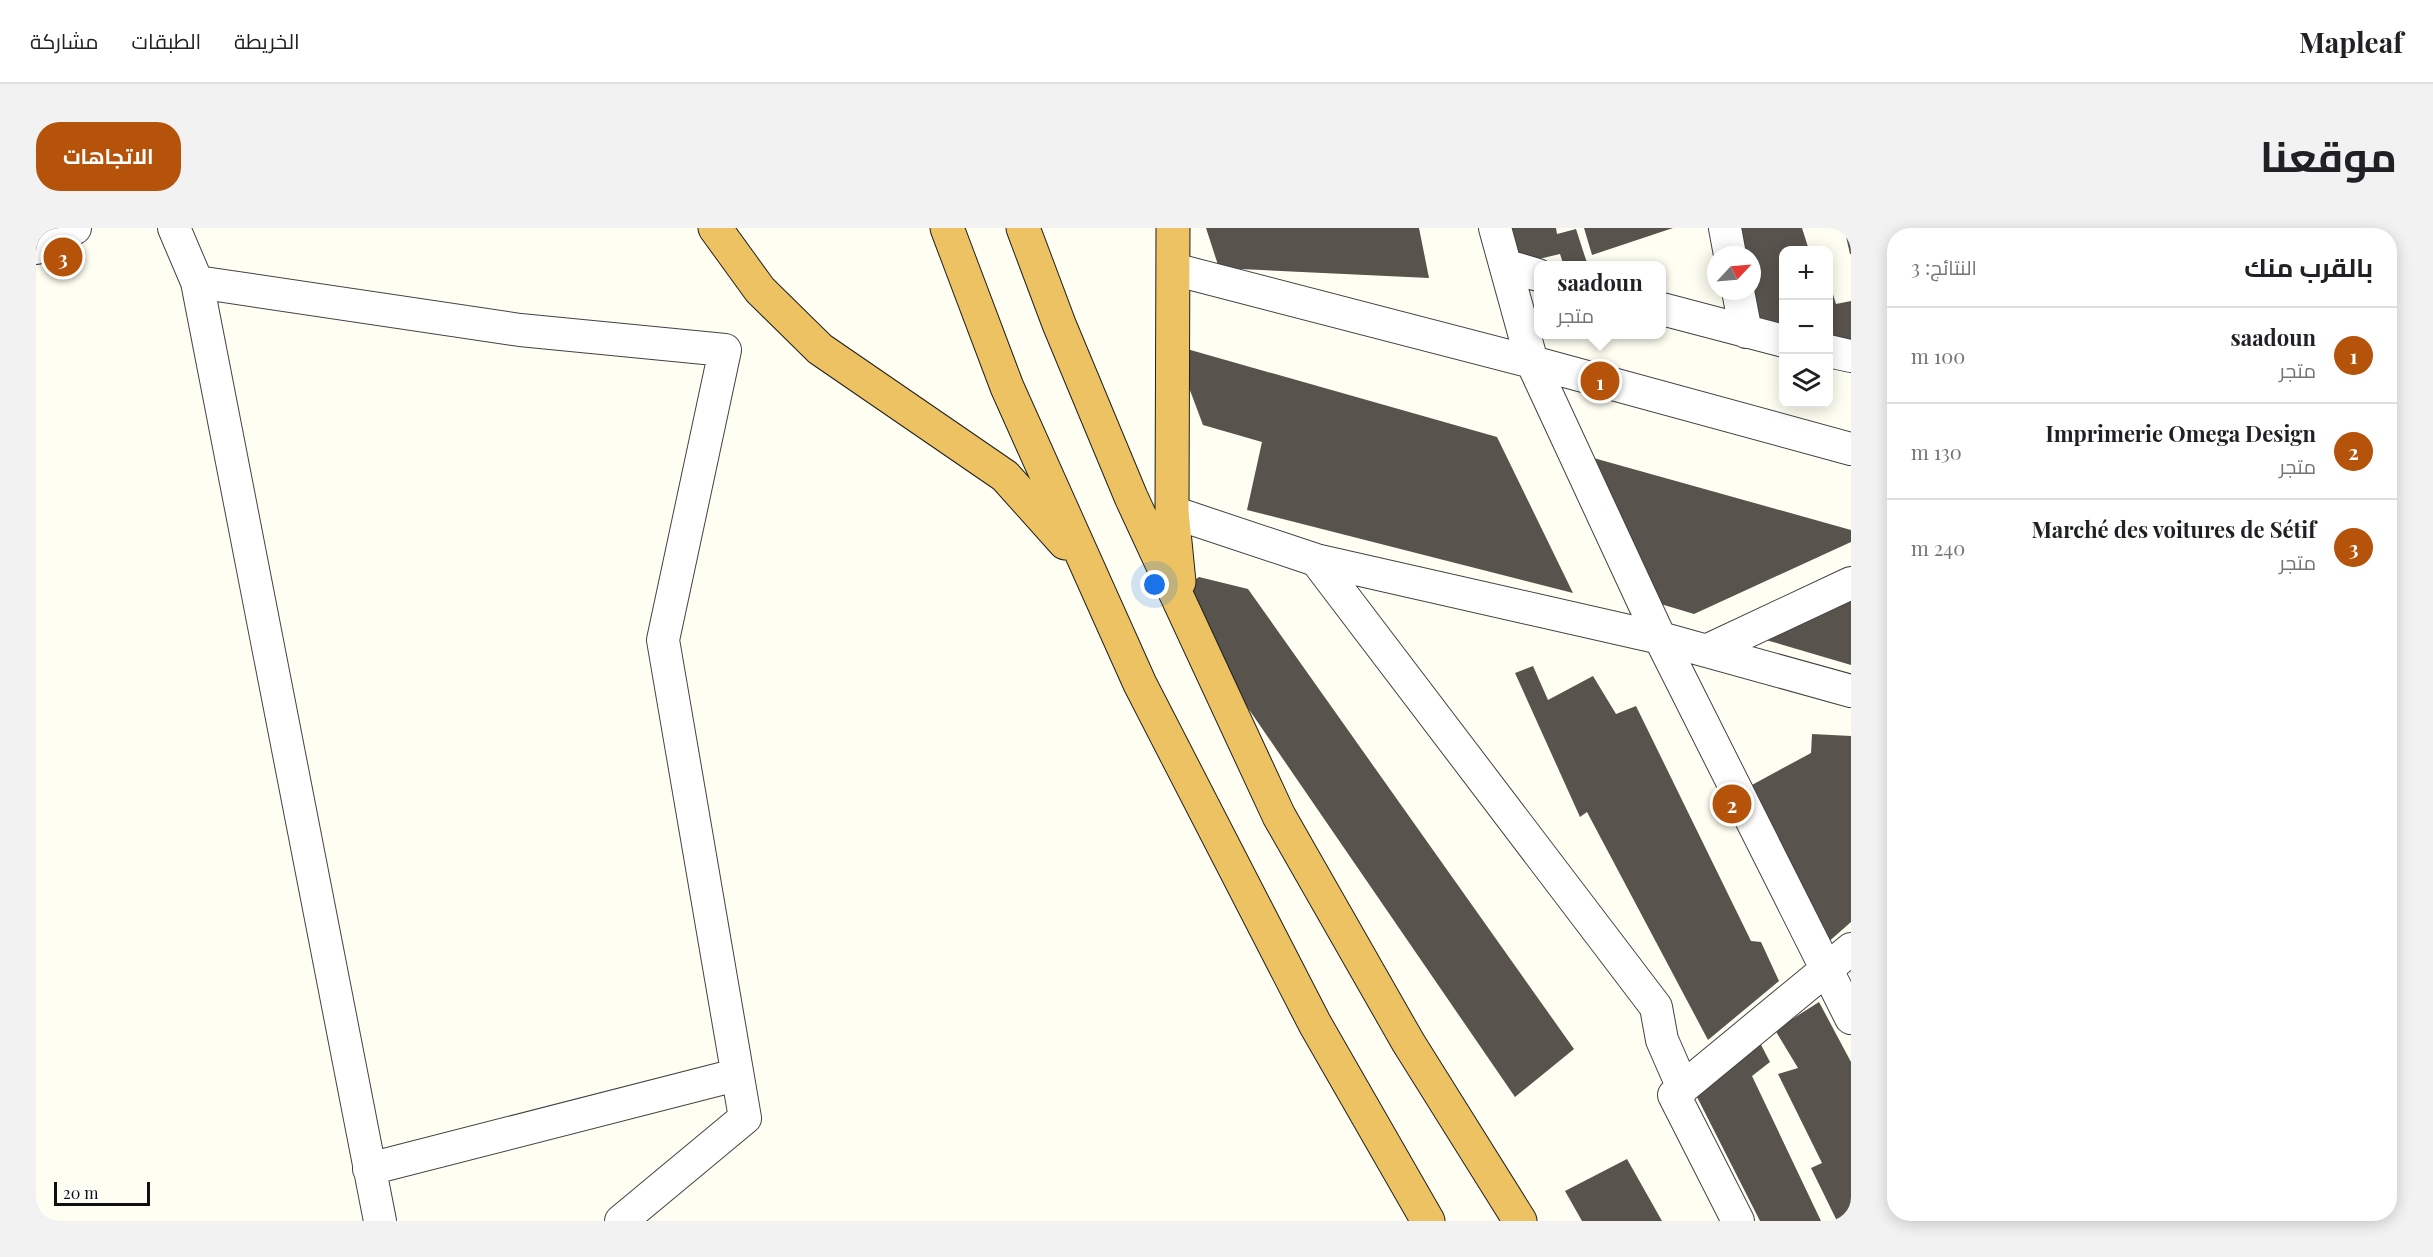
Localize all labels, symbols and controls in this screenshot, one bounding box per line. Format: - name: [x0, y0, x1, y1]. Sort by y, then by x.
- text: Mapleaf: [2299, 23, 2403, 60]
- text: مشاركة: [30, 26, 99, 54]
- text: الطبقات: [132, 26, 201, 54]
- text: الخريطة: [234, 26, 300, 54]
- button: الاتجاهات: [36, 122, 181, 191]
- text: موقعنا: [2260, 127, 2397, 183]
- pin: 3: [44, 234, 82, 279]
- north arrow: [1707, 246, 1761, 300]
- map controls: [1779, 246, 1833, 408]
- button: +: [1779, 246, 1833, 300]
- text: بالقرب منك: [2244, 249, 2373, 284]
- text: النتائج: 3: [1911, 253, 1977, 280]
- popup: [1534, 261, 1666, 339]
- text: saadoun: [1557, 267, 1643, 297]
- button: −: [1779, 300, 1833, 354]
- text: متجر: [1557, 301, 1594, 328]
- text: saadoun: [2231, 322, 2316, 352]
- text: 100 m: [1911, 342, 1965, 369]
- text: 1: [2350, 342, 2357, 369]
- button: layers: [1779, 354, 1833, 408]
- text: متجر: [2279, 356, 2316, 383]
- pin: 1: [1580, 358, 1620, 404]
- text: Imprimerie Omega Design: [2045, 418, 2316, 448]
- text: 130 m: [1911, 438, 1962, 465]
- text: 2: [2348, 438, 2359, 465]
- text: متجر: [2279, 452, 2316, 479]
- text: Marché des voitures de Sétif: [2032, 514, 2316, 544]
- text: 240 m: [1911, 534, 1965, 561]
- text: 3: [2349, 534, 2358, 561]
- text: متجر: [2279, 548, 2316, 575]
- your location: [1140, 570, 1169, 599]
- pin: 2: [1712, 782, 1752, 826]
- scale bar: [54, 1179, 150, 1206]
- text: 20 m: [63, 1182, 98, 1203]

